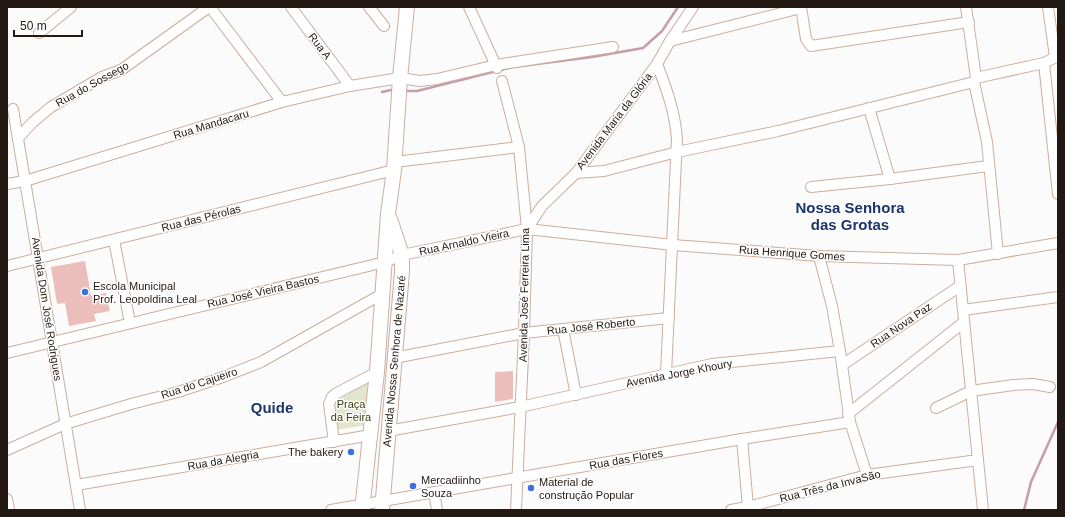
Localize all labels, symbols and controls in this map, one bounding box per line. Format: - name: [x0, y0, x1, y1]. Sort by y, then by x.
- scale bar: [14, 12, 82, 38]
- text: 50 m: [20, 19, 47, 33]
- street label: Rua A: [306, 30, 334, 62]
- street label: Rua do Sossego: [54, 59, 130, 109]
- street label: Avenida Maria da Glória: [574, 70, 655, 172]
- street label: Rua Mandacaru: [172, 107, 250, 141]
- district label: Nossa Senhora das Grotas: [795, 199, 905, 233]
- street label: Rua das Pérolas: [160, 202, 242, 234]
- street label: Rua Arnaldo Vieira: [418, 226, 511, 257]
- street label: Avenida José Ferreira Lima: [517, 227, 531, 362]
- street label: Avenida Dom José Rodrigues: [30, 236, 64, 382]
- street label: Rua Henrique Gomes: [739, 243, 846, 263]
- street label: Rua José Vieira Bastos: [206, 272, 320, 310]
- street label: Avenida Nossa Senhora de Nazaré: [381, 275, 407, 447]
- place label: Escola Municipal Prof. Leopoldina Leal: [93, 280, 197, 305]
- marker: Escola Municipal Prof. Leopoldina Leal: [80, 287, 90, 297]
- street label: Rua Nova Paz: [868, 300, 934, 350]
- street label: Rua José Roberto: [546, 315, 636, 337]
- street label: Avenida Jorge Khoury: [625, 357, 734, 389]
- street label: Rua do Cajueiro: [159, 365, 239, 401]
- park label: Praça da Feira: [331, 398, 372, 423]
- district label: Quide: [251, 399, 293, 416]
- place label: The bakery: [288, 446, 343, 458]
- marker: The bakery: [346, 447, 356, 457]
- street label: Rua das Flores: [588, 447, 664, 471]
- street label: Rua da Alegria: [186, 448, 260, 472]
- street label: Rua Três da InvaSão: [778, 468, 882, 504]
- place label: Mercadiinho Souza: [421, 474, 481, 499]
- place label: Material de construção Popular: [539, 476, 634, 501]
- marker: Mercadiinho Souza: [408, 481, 418, 491]
- marker: Material de construção Popular: [526, 483, 536, 493]

